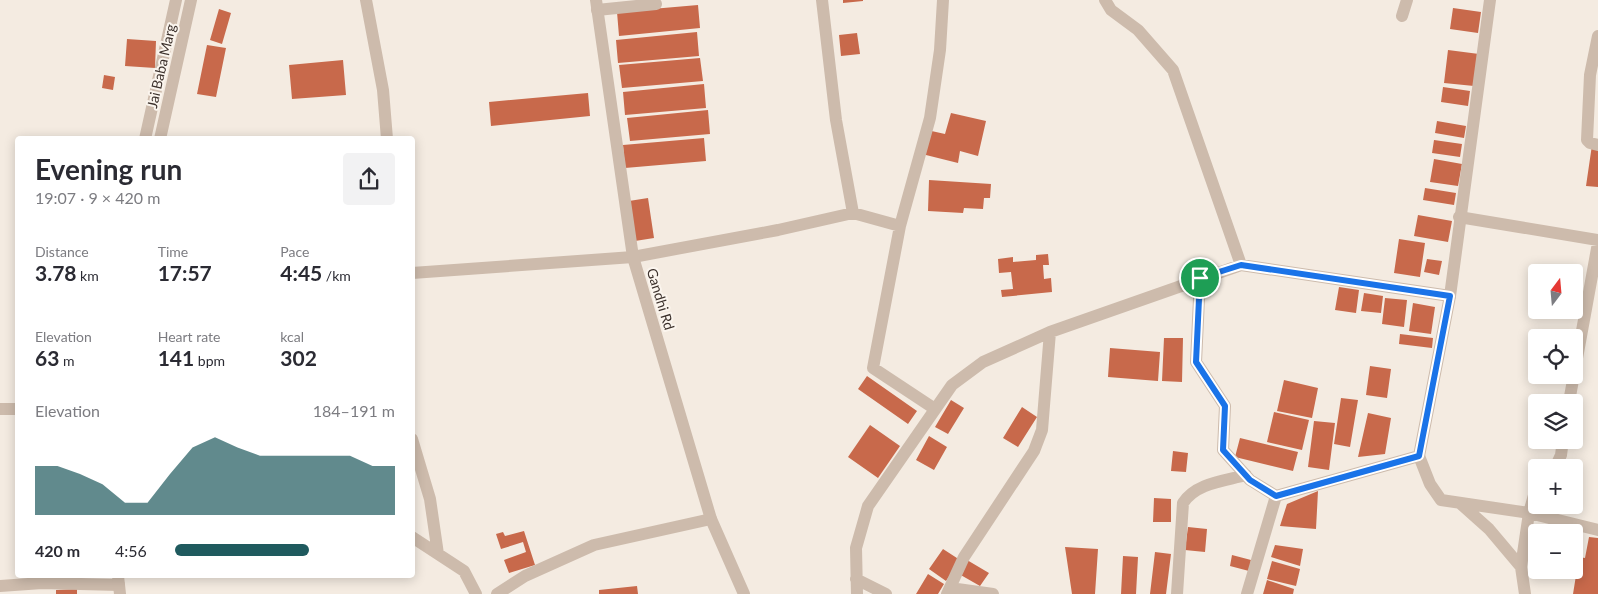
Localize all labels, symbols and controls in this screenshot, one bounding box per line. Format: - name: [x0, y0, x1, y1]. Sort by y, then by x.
- street label: Jai Baba Marg: [143, 22, 179, 110]
- text: Evening run: [35, 152, 182, 186]
- button: share: [343, 153, 395, 205]
- text: 19:07 · 9 × 420 m: [35, 188, 160, 207]
- text: Distance: [35, 243, 89, 260]
- text: Time: [158, 243, 188, 260]
- text: Pace: [280, 243, 309, 260]
- pin: [1179, 257, 1221, 299]
- text: 3.78: [35, 260, 77, 285]
- text: 17:57: [158, 260, 212, 285]
- text: 4:45: [280, 260, 322, 285]
- icon: arrive: [1186, 264, 1214, 292]
- north arrow: [1528, 264, 1582, 319]
- map controls: [1528, 264, 1583, 579]
- street label: Gandhi Rd: [644, 266, 678, 332]
- text: km: [77, 267, 99, 284]
- text: /km: [322, 267, 351, 284]
- text: Elevation: [35, 328, 92, 345]
- text: Heart rate: [158, 328, 220, 345]
- text: kcal: [280, 328, 304, 345]
- button: locate: [1528, 329, 1583, 384]
- text: 63: [35, 345, 59, 370]
- text: 141: [158, 345, 194, 370]
- text: 302: [280, 345, 317, 370]
- text: m: [59, 352, 74, 369]
- text: bpm: [194, 352, 225, 369]
- button: layers: [1528, 394, 1583, 449]
- text: Elevation: [35, 401, 100, 420]
- text: 184–191 m: [313, 401, 395, 420]
- button: +: [1528, 459, 1583, 514]
- button: −: [1528, 524, 1583, 579]
- text: 420 m: [35, 541, 80, 560]
- text: 4:56: [115, 541, 147, 560]

